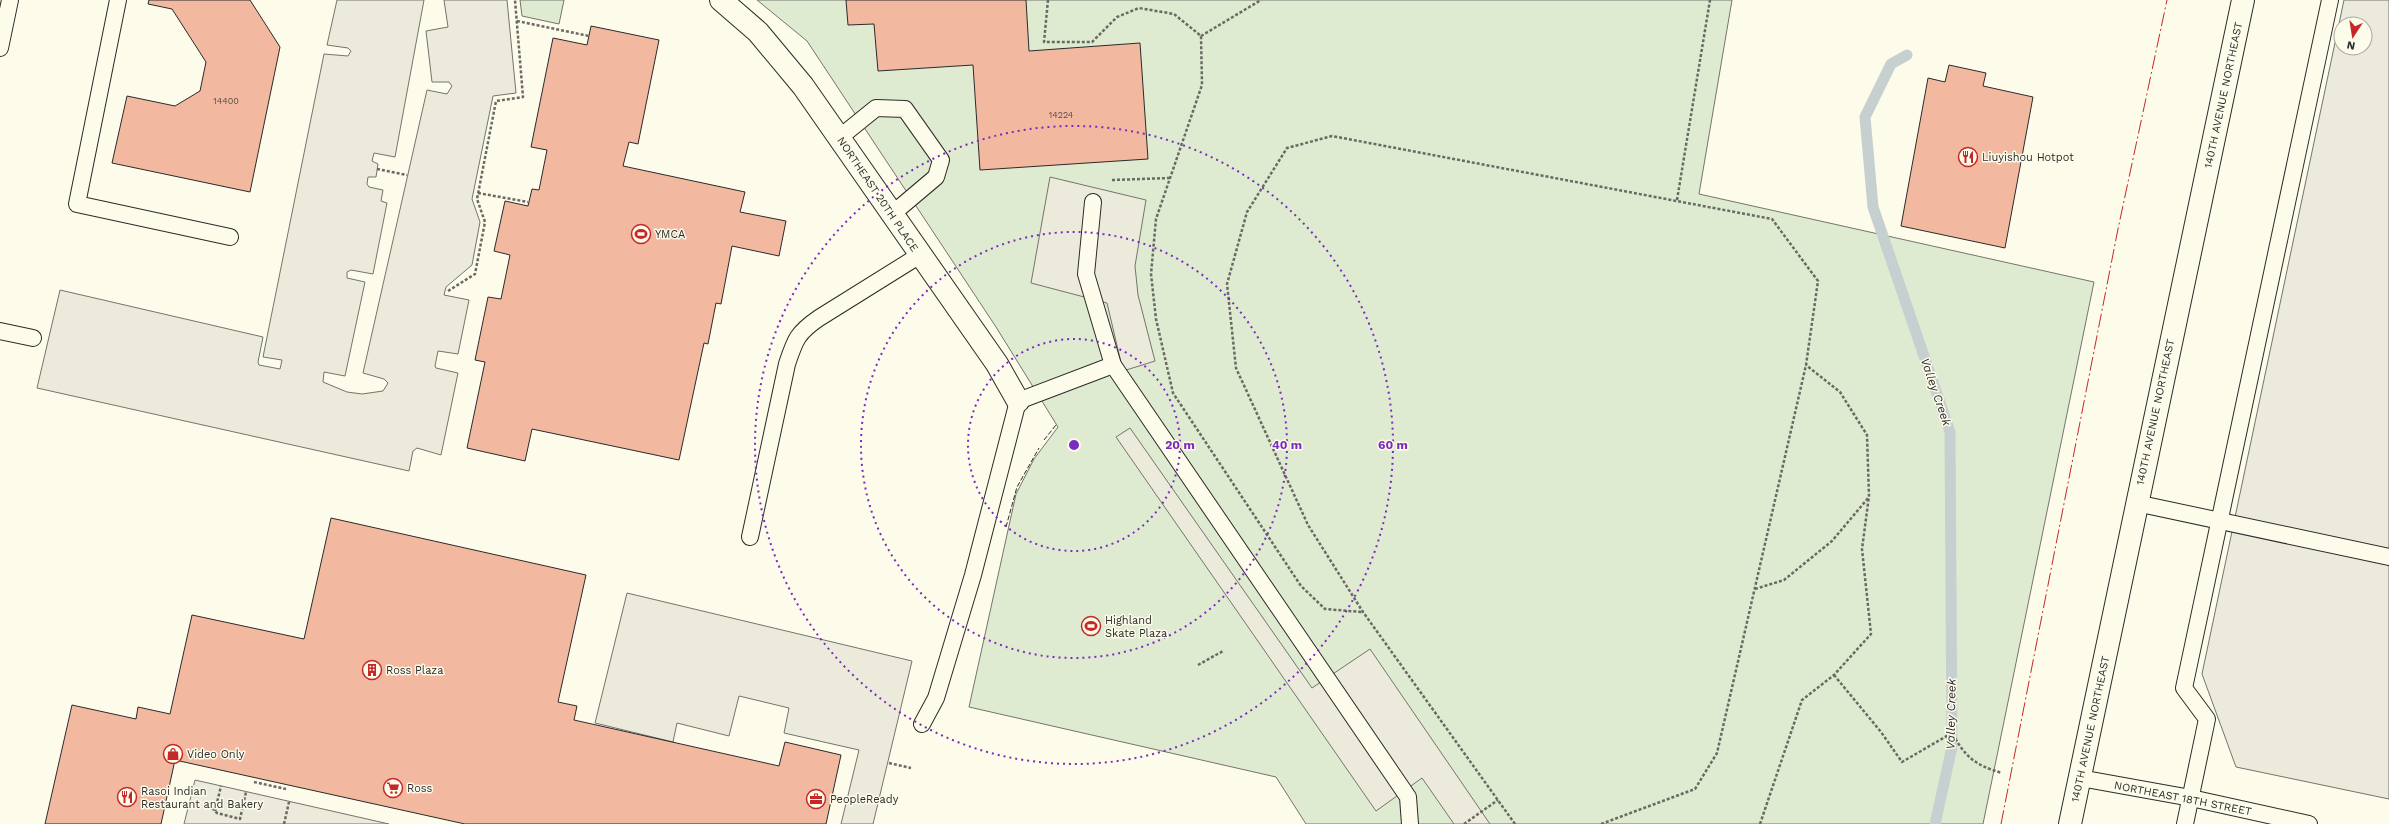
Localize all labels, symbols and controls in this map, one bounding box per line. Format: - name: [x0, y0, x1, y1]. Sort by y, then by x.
- north arrow: [2333, 16, 2373, 56]
- street label: 140TH AVENUE NORTHEAST: [2202, 21, 2245, 169]
- text: N: [2346, 38, 2356, 52]
- house number: 14400: [213, 96, 239, 106]
- house number: 14224: [1049, 110, 1074, 120]
- street label: NORTHEAST 20TH PLACE: [834, 134, 921, 254]
- restaurant icon: Liuyishou Hotpot: [1957, 146, 1979, 168]
- place label: Liuyishou Hotpot: [1982, 151, 2074, 164]
- sports icon: YMCA: [630, 223, 652, 245]
- place label: YMCA: [655, 228, 685, 241]
- street label: 140TH AVENUE NORTHEAST: [2134, 338, 2177, 486]
- water label: Valley Creek: [1918, 356, 1954, 428]
- centre of rings: [1067, 438, 1081, 452]
- text: 20 m: [1165, 438, 1195, 452]
- text: 40 m: [1272, 438, 1302, 452]
- text: 60 m: [1378, 438, 1408, 452]
- place label: Highland Skate Plaza: [1105, 614, 1167, 640]
- sports icon: Highland Skate Plaza: [1080, 615, 1102, 637]
- street label: 140TH AVENUE NORTHEAST: [2069, 655, 2112, 803]
- building icon: Ross Plaza: [361, 659, 383, 681]
- place label: Ross Plaza: [386, 664, 443, 677]
- water label: Valley Creek: [1943, 678, 1959, 749]
- shop icon: Video Only: [162, 743, 184, 765]
- place label: Video Only: [187, 748, 245, 761]
- supermarket icon: Ross: [382, 777, 404, 799]
- street label: NORTHEAST 18TH STREET: [2113, 779, 2253, 818]
- place label: Ross: [407, 782, 433, 795]
- place label: Rasoi Indian Restaurant and Bakery: [141, 785, 264, 811]
- restaurant icon: Rasoi Indian Restaurant and Bakery: [116, 786, 138, 808]
- office icon: PeopleReady: [805, 788, 827, 810]
- place label: PeopleReady: [830, 793, 899, 806]

